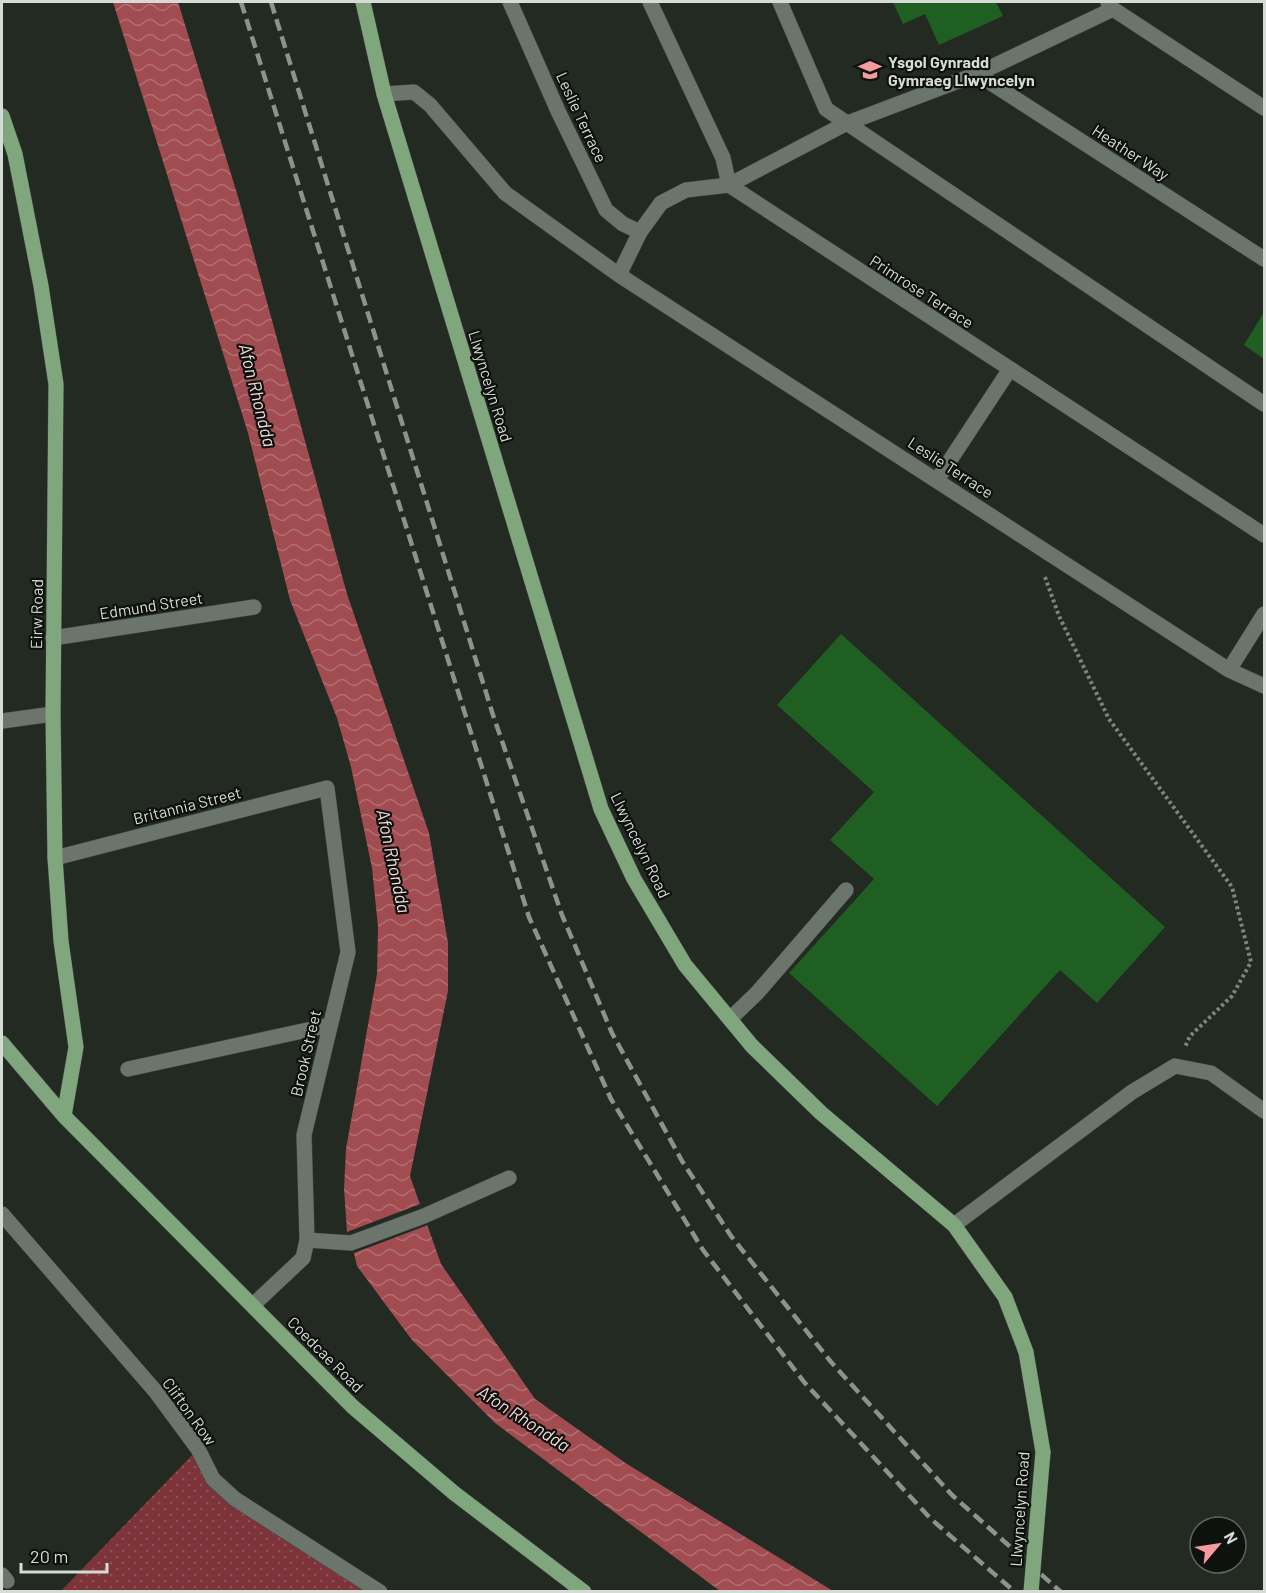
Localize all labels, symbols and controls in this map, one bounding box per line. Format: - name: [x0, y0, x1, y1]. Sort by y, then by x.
- place label: Ysgol Gynradd Gymraeg Llwyncelyn: [888, 52, 1035, 89]
- school or university icon: Ysgol Gynradd Gymraeg Llwyncelyn: [857, 57, 883, 83]
- street label: Leslie Terrace: [553, 69, 611, 165]
- street label: Heather Way: [1089, 120, 1173, 184]
- street label: Primrose Terrace: [867, 250, 977, 332]
- street label: Llwyncelyn Road: [465, 328, 517, 444]
- water label: Afon Rhondda: [235, 341, 281, 449]
- street label: Leslie Terrace: [905, 432, 997, 502]
- street label: Eirw Road: [26, 579, 46, 649]
- street label: Edmund Street: [98, 587, 204, 623]
- street label: Britannia Street: [131, 782, 243, 828]
- street label: Llwyncelyn Road: [607, 789, 675, 901]
- water label: Afon Rhondda: [372, 807, 416, 915]
- street label: Brook Street: [286, 1008, 324, 1098]
- street label: Coedcae Road: [284, 1312, 368, 1396]
- street label: Clifton Row: [159, 1373, 221, 1449]
- water label: Afon Rhondda: [474, 1380, 574, 1456]
- street label: Llwyncelyn Road: [1006, 1451, 1032, 1567]
- north arrow: [1188, 1515, 1248, 1575]
- text: N: [1221, 1528, 1242, 1547]
- scale bar: [21, 1536, 106, 1574]
- text: 20 m: [30, 1545, 68, 1567]

